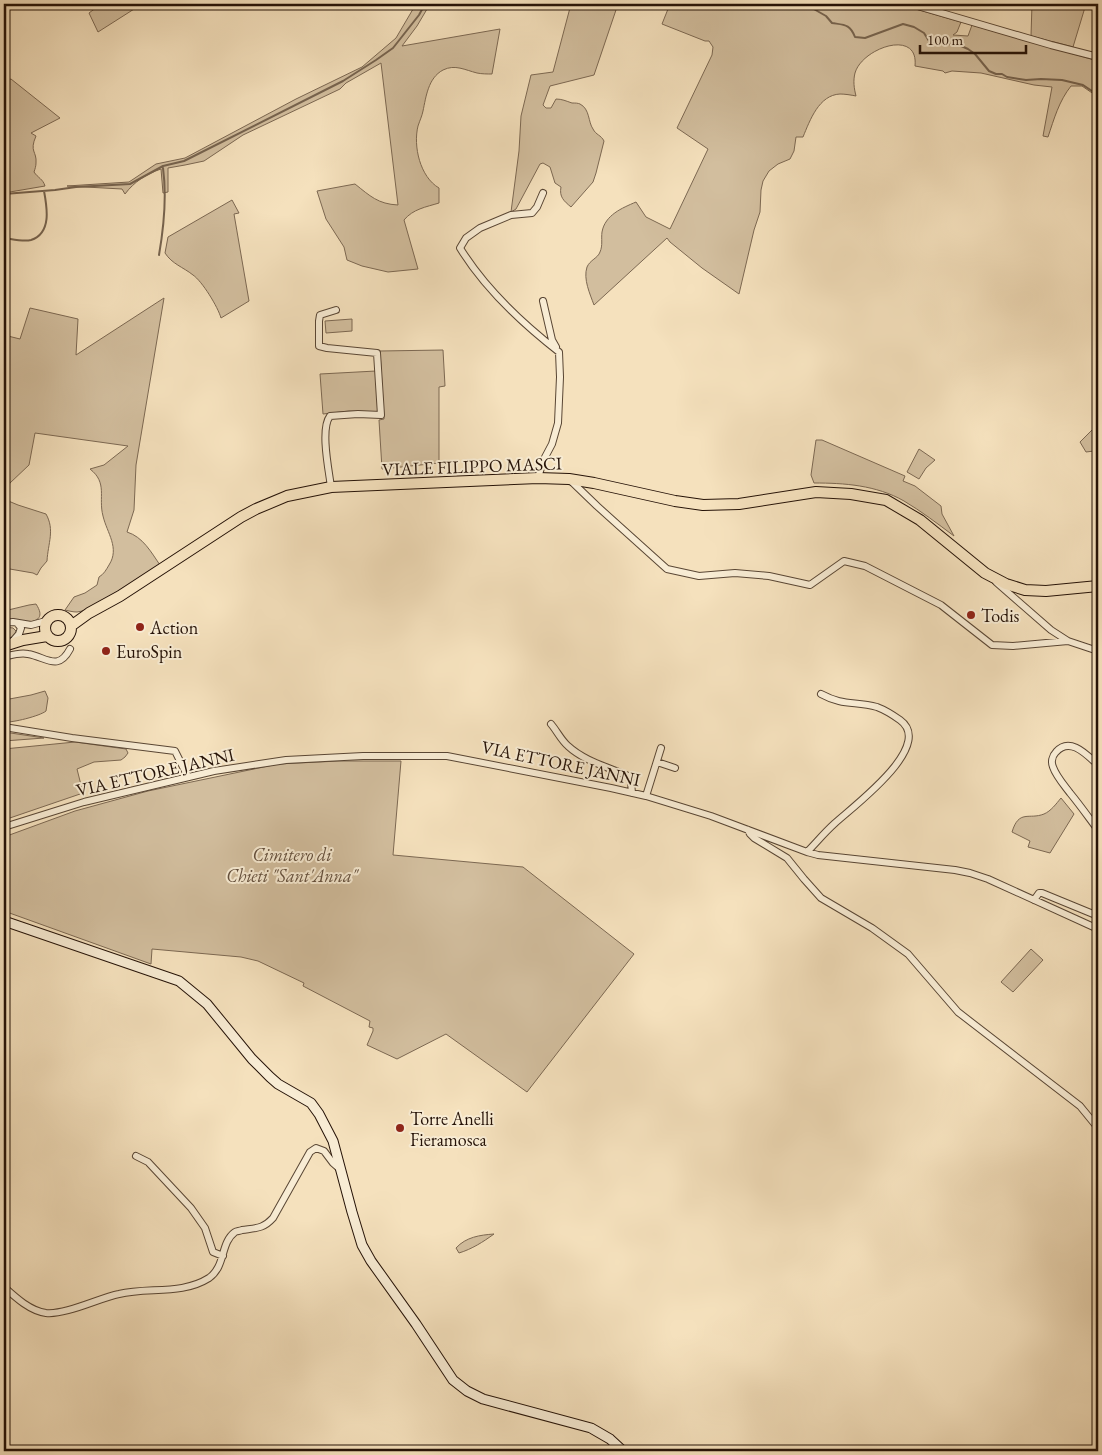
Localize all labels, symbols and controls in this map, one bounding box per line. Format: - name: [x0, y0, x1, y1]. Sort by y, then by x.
- scale bar: [920, 22, 1026, 54]
- text: 100 m: [927, 30, 964, 49]
- street label: VIALE FILIPPO MASCI: [382, 451, 562, 481]
- place label: Todis: [981, 604, 1020, 627]
- marker: Todis: [965, 609, 977, 621]
- place label: Action: [149, 616, 199, 639]
- marker: Action: [134, 621, 146, 633]
- place label: EuroSpin: [116, 640, 183, 663]
- marker: EuroSpin: [100, 645, 112, 657]
- street label: VIA ETTORE JANNI: [480, 735, 642, 791]
- street label: VIA ETTORE JANNI: [74, 743, 236, 801]
- park label: Cimitero di Chieti "Sant'Anna": [226, 843, 360, 887]
- place label: Torre Anelli Fieramosca: [410, 1107, 494, 1151]
- marker: Torre Anelli Fieramosca: [394, 1122, 406, 1134]

